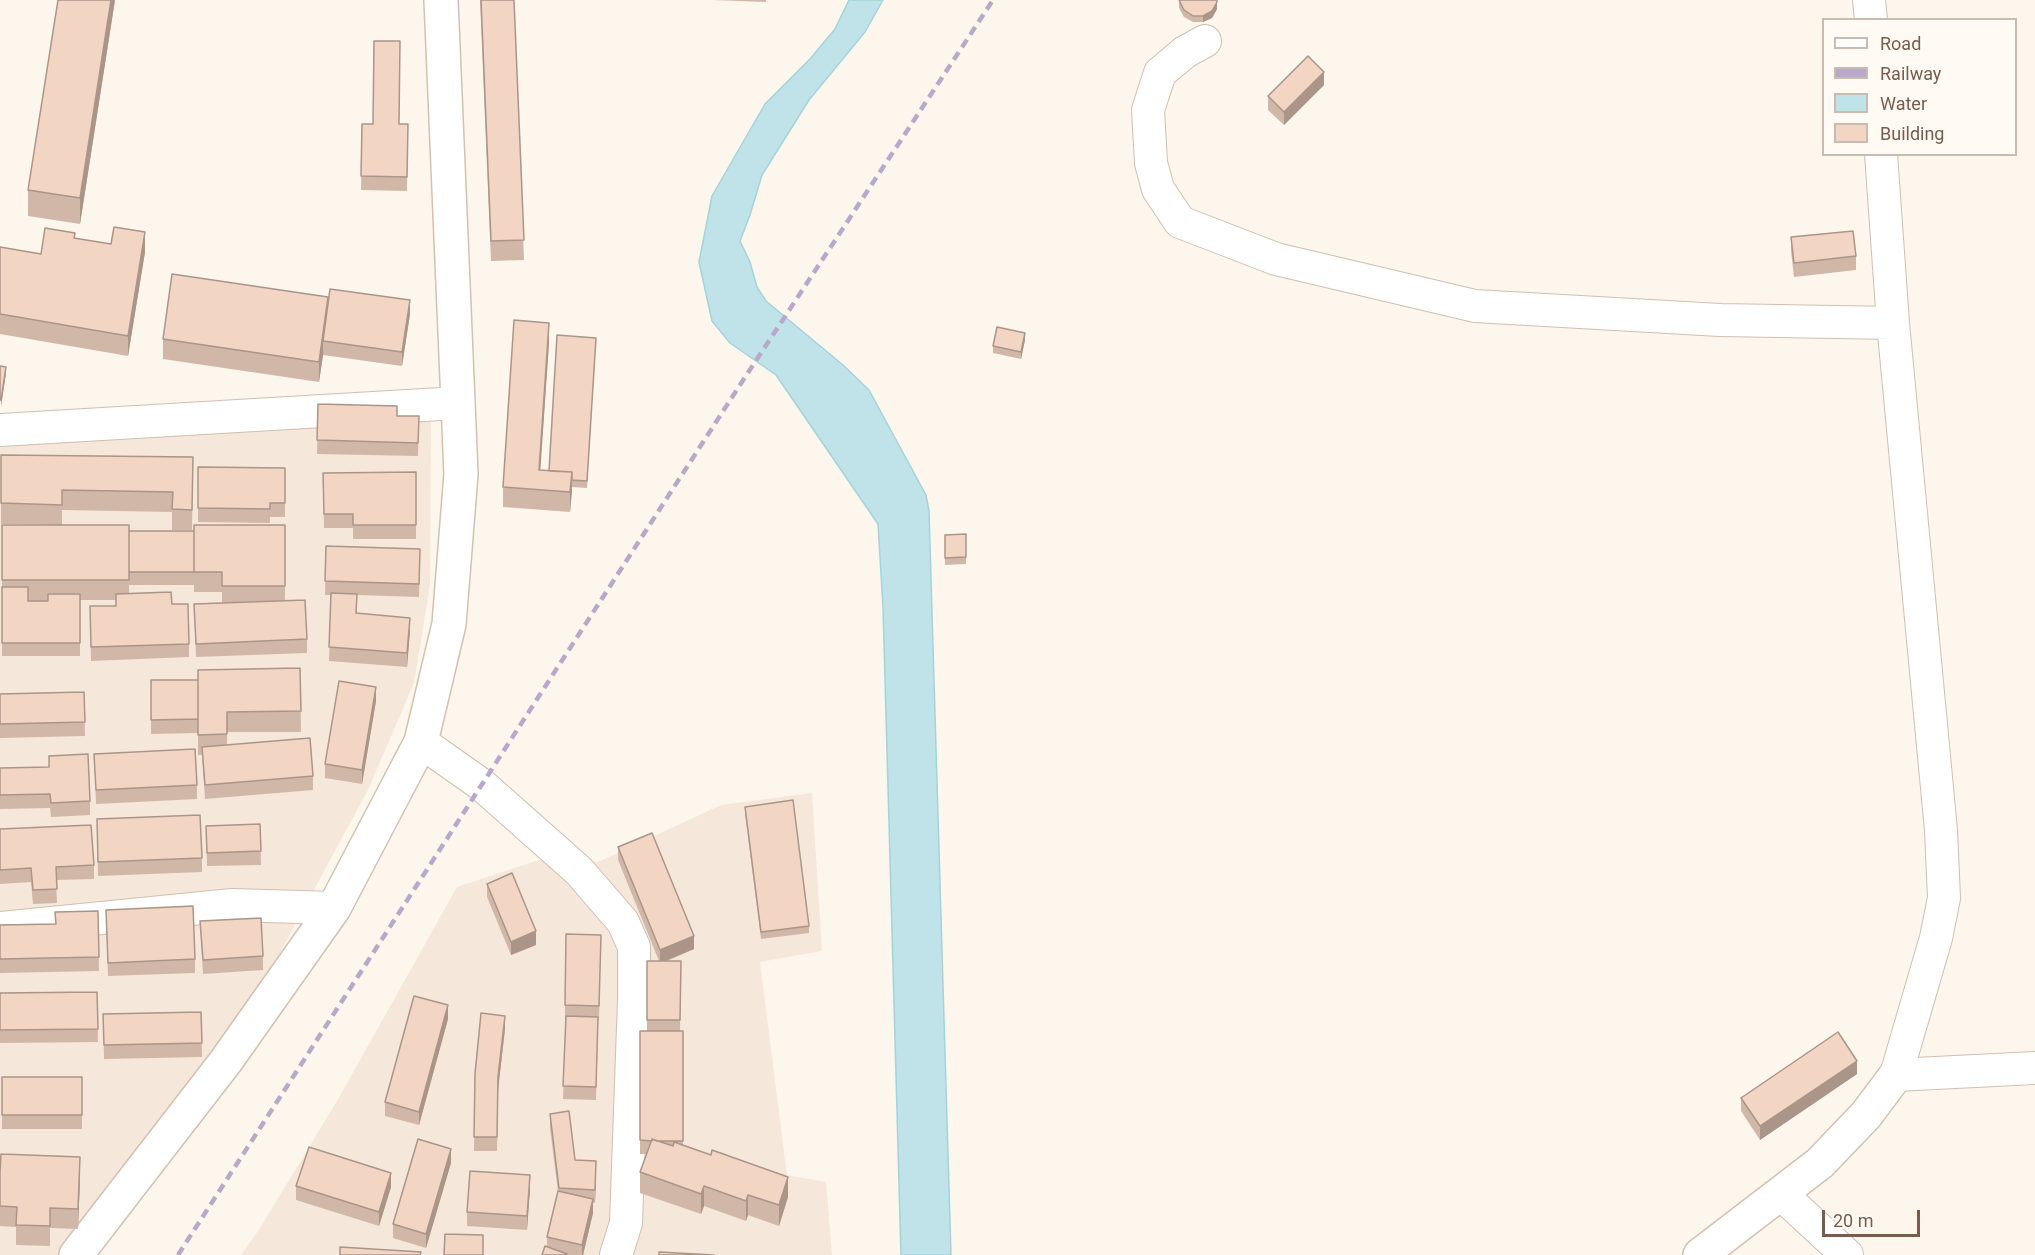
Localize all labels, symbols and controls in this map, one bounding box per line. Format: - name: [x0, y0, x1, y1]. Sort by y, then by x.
- legend: [1822, 18, 2017, 156]
- text: Road: [1880, 33, 1921, 54]
- text: Railway: [1880, 63, 1941, 84]
- text: Water: [1880, 93, 1927, 114]
- text: Building: [1880, 123, 1944, 144]
- scale bar: [1825, 1198, 1922, 1236]
- text: 20 m: [1833, 1210, 1873, 1231]

